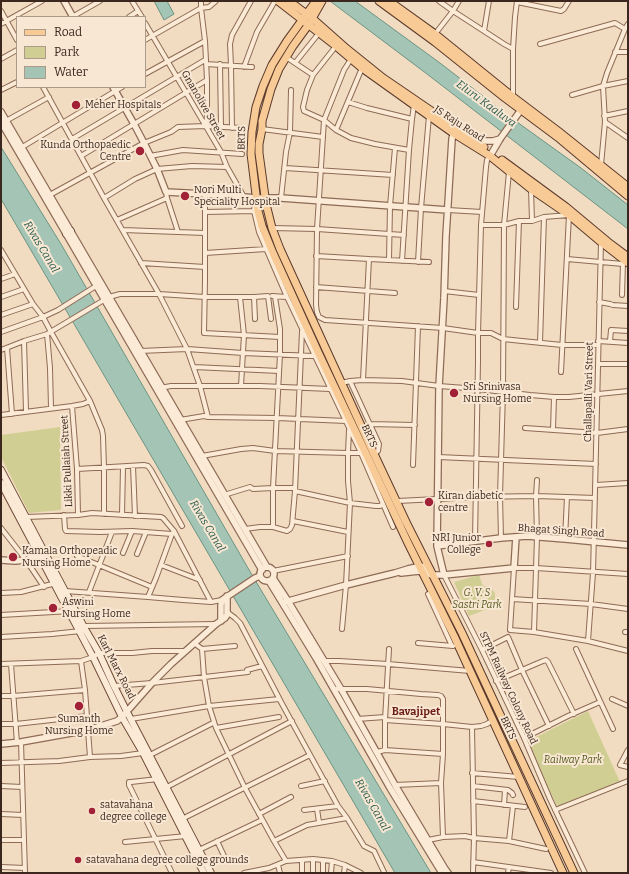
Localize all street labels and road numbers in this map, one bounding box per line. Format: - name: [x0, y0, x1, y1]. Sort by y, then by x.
- street label: Gnanolive Street: [178, 68, 228, 142]
- street label: JS Raju Road: [432, 103, 486, 145]
- street label: BRTS: [236, 126, 248, 150]
- street label: Challapalli Vari Street: [582, 342, 596, 442]
- street label: Likki Pullaiah Street: [59, 415, 75, 507]
- street label: BRTS: [358, 423, 380, 449]
- street label: Bhagat Singh Road: [517, 522, 605, 540]
- street label: STPM Railway Colony Road: [477, 630, 539, 746]
- street label: Karl Marx Road: [95, 633, 137, 701]
- street label: BRTS: [497, 715, 519, 741]

